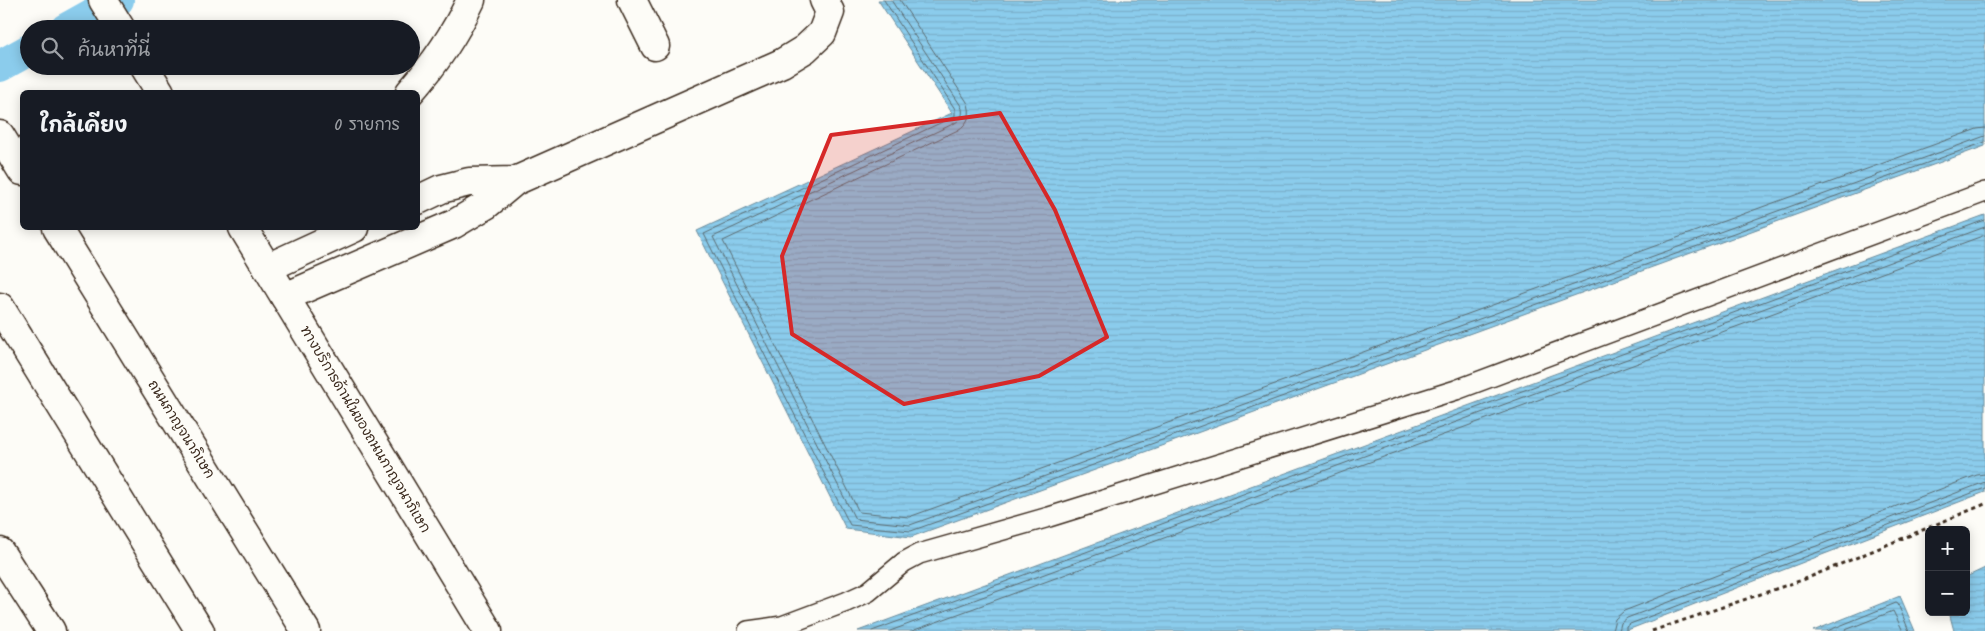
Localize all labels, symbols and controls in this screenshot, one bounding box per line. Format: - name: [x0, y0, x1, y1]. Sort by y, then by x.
- search box: [20, 20, 420, 75]
- icon: search: [38, 34, 66, 62]
- text: ค้นหาที่นี่: [78, 36, 150, 66]
- text: ใกล้เคียง: [40, 110, 127, 143]
- text: 0 รายการ: [334, 113, 400, 138]
- street label: ทางบริการด้านในของถนนกาญจนาภิเษก: [294, 322, 436, 537]
- street label: ถนนกาญจนาภิเษก: [142, 376, 220, 483]
- map controls: [1925, 526, 1970, 616]
- button: +: [1925, 526, 1970, 571]
- button: −: [1925, 571, 1970, 616]

